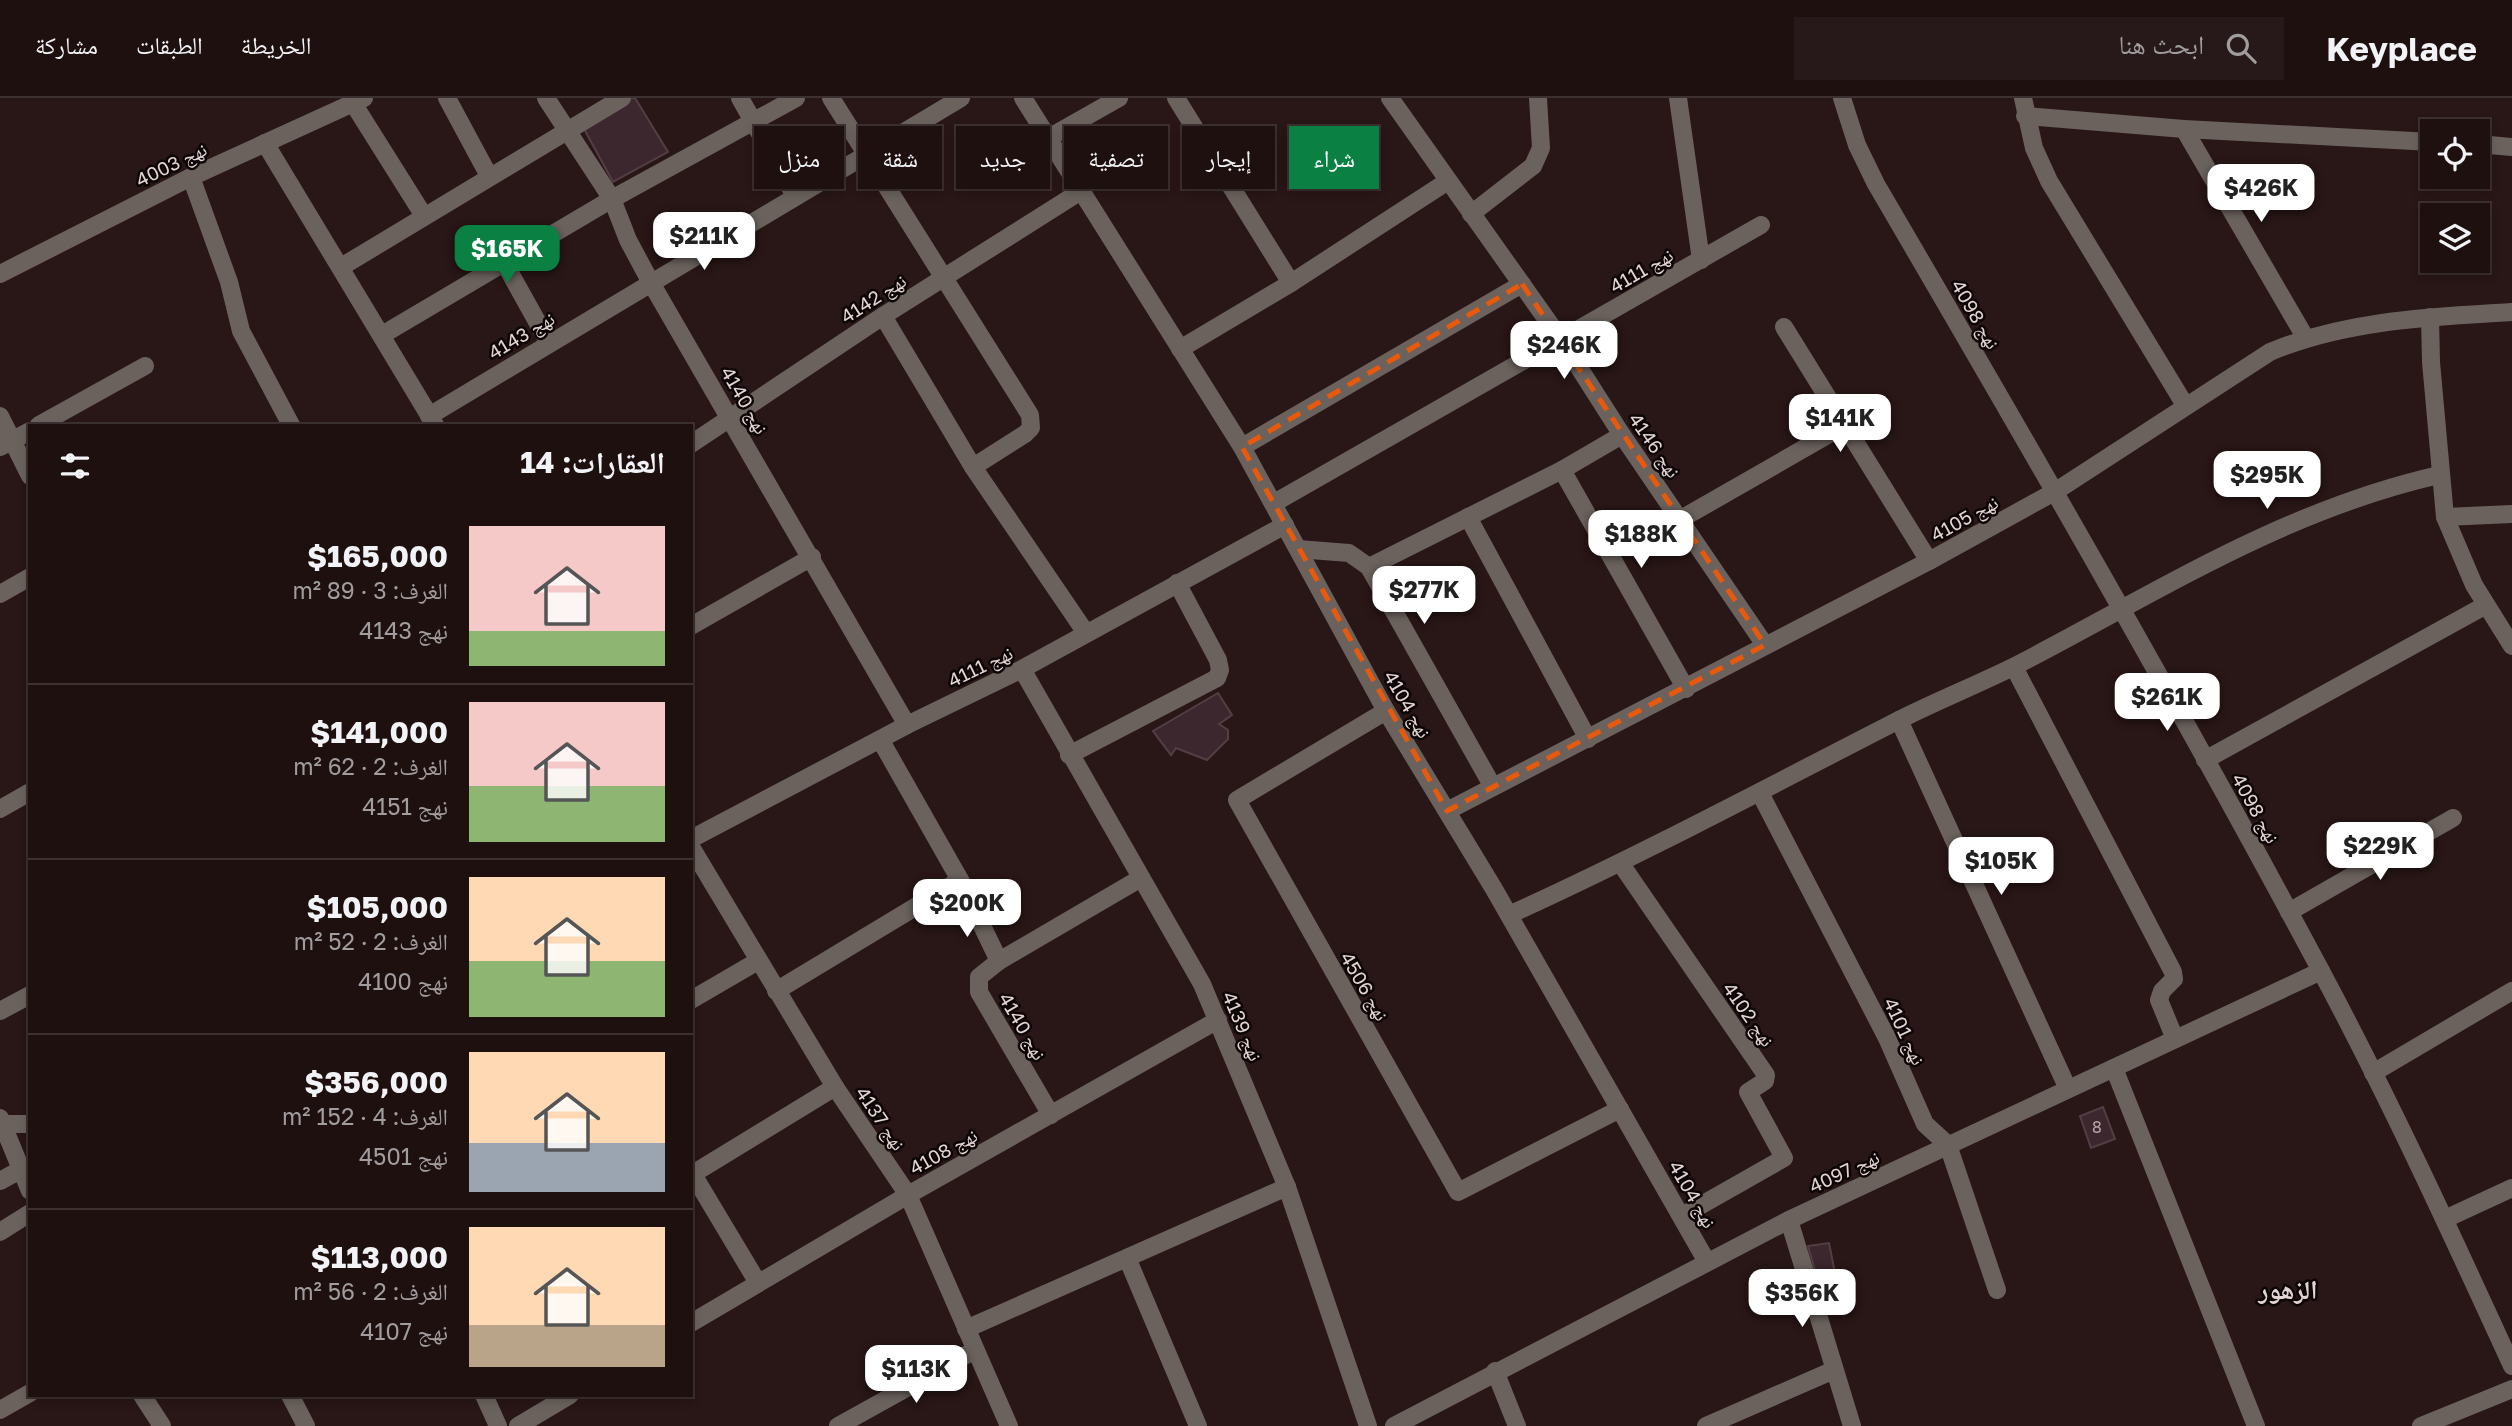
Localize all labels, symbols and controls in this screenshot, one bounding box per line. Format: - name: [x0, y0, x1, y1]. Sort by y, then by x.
- search box: [1794, 17, 2284, 80]
- text: ابحث هنا: [2118, 29, 2204, 60]
- icon: search: [2222, 29, 2260, 67]
- text: Keyplace: [2326, 29, 2477, 68]
- text: مشاركة: [35, 30, 98, 59]
- text: الطبقات: [136, 30, 203, 59]
- text: الخريطة: [241, 30, 311, 59]
- map controls: [2420, 119, 2490, 273]
- button: locate: [2420, 119, 2490, 189]
- chip: منزل: [754, 126, 844, 189]
- chip: شقة: [858, 126, 942, 189]
- chip: جديد: [956, 126, 1050, 189]
- chip: تصفية: [1064, 126, 1168, 189]
- chip: إيجار: [1182, 126, 1275, 189]
- chip: شراء: [1289, 126, 1379, 189]
- street label: نهج 4003: [132, 137, 211, 193]
- pin: $426K: [2212, 164, 2310, 224]
- text: $426K: [2223, 173, 2299, 201]
- button: layers: [2420, 203, 2490, 273]
- pin: $211K: [655, 212, 753, 272]
- text: $211K: [669, 221, 739, 249]
- pin: $165K: [458, 226, 556, 285]
- text: $165K: [471, 234, 543, 262]
- street label: نهج 4111: [1605, 243, 1678, 299]
- street label: نهج 4142: [836, 268, 911, 329]
- street label: نهج 4098: [1945, 275, 2005, 354]
- street label: نهج 4143: [484, 306, 559, 365]
- pin: $246K: [1515, 322, 1613, 381]
- text: $246K: [1526, 330, 1602, 358]
- street label: نهج 4140: [715, 362, 773, 439]
- pin: $141K: [1791, 394, 1889, 454]
- text: $141K: [1805, 403, 1875, 431]
- street label: نهج 4146: [1623, 408, 1686, 483]
- text: العقارات: 14: [520, 444, 665, 480]
- icon: filters: [56, 447, 94, 485]
- pin: $295K: [2218, 452, 2316, 511]
- text: $295K: [2230, 460, 2304, 488]
- street label: نهج 4105: [1926, 490, 2003, 548]
- pin: $188K: [1592, 510, 1690, 570]
- text: $188K: [1604, 519, 1678, 547]
- text: $165,000: [307, 538, 448, 574]
- icon: home: [525, 554, 609, 638]
- pin: $277K: [1375, 566, 1473, 626]
- text: $277K: [1388, 575, 1460, 603]
- text: الغرف: 3 · 89 m²: [292, 576, 448, 604]
- text: نهج 4143: [359, 616, 448, 644]
- street label: نهج 4111: [944, 641, 1017, 693]
- street label: نهج 4104: [1378, 666, 1436, 743]
- pin: $261K: [2118, 674, 2216, 733]
- text: $261K: [2131, 682, 2203, 710]
- text: $141,000: [310, 714, 448, 750]
- icon: home: [525, 730, 609, 814]
- text: الغرف: 2 · 62 m²: [293, 752, 448, 780]
- street label: نهج 4098: [2226, 769, 2285, 848]
- text: نهج 4151: [362, 792, 448, 820]
- pin: $229K: [2331, 822, 2429, 882]
- text: $229K: [2343, 831, 2417, 859]
- pin: $105K: [1952, 838, 2050, 897]
- text: $105K: [1965, 846, 2037, 874]
- pin: $200K: [918, 880, 1016, 939]
- text: $200K: [929, 888, 1005, 916]
- text: $105,000: [307, 889, 448, 925]
- icon: home: [525, 905, 609, 989]
- text: الغرف: 2 · 52 m²: [294, 927, 448, 955]
- street label: نهج 4506: [1334, 947, 1394, 1026]
- text: نهج 4100: [358, 967, 448, 995]
- street label: نهج 4102: [1717, 977, 1779, 1052]
- street label: نهج 4140: [993, 988, 1051, 1065]
- street label: نهج 4139: [1216, 988, 1268, 1065]
- street label: نهج 4101: [1878, 994, 1931, 1069]
- text: $356,000: [304, 1064, 448, 1100]
- icon: home: [525, 1080, 609, 1164]
- street label: نهج 4137: [850, 1082, 911, 1155]
- text: الغرف: 4 · 152 m²: [282, 1102, 448, 1130]
- house number: 8: [2092, 1117, 2102, 1137]
- street label: نهج 4108: [905, 1123, 982, 1181]
- text: نهج 4501: [359, 1142, 448, 1170]
- street label: نهج 4097: [1805, 1145, 1884, 1199]
- street label: نهج 4104: [1663, 1156, 1721, 1233]
- text: $113,000: [311, 1239, 448, 1275]
- icon: home: [525, 1255, 609, 1339]
- pin: $356K: [1753, 1270, 1851, 1329]
- district label: الزهور: [2257, 1274, 2318, 1305]
- text: الغرف: 2 · 56 m²: [293, 1277, 448, 1305]
- text: $356K: [1765, 1278, 1839, 1306]
- text: نهج 4107: [360, 1317, 448, 1345]
- pin: $113K: [867, 1346, 965, 1405]
- text: $113K: [881, 1354, 951, 1382]

